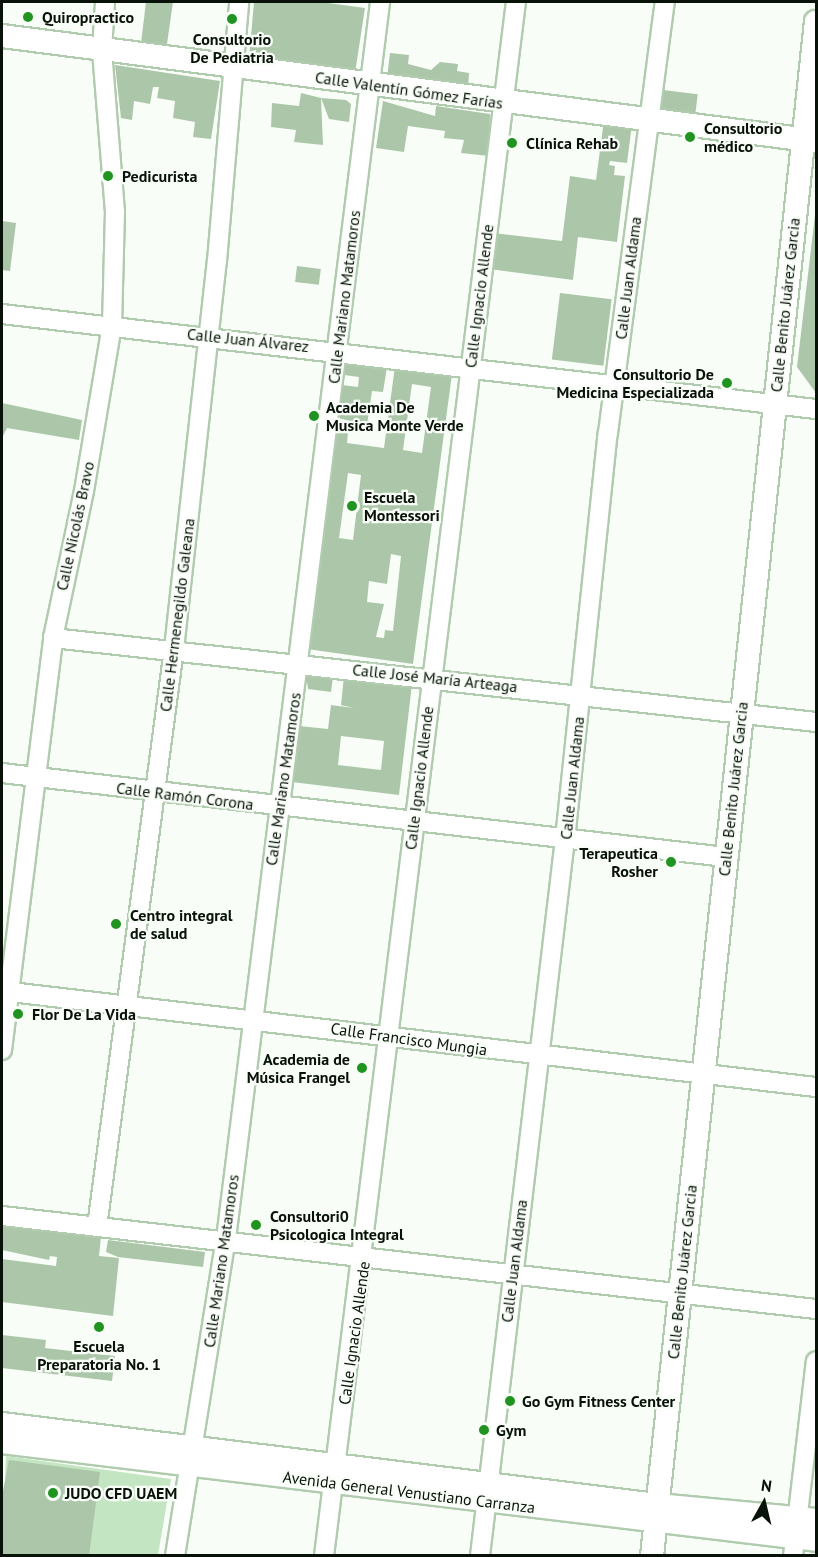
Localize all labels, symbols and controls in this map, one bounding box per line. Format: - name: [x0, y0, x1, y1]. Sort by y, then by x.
- place label: Quiropractico: [42, 7, 134, 27]
- marker: Quiropractico: [19, 8, 37, 26]
- marker: Consultorio De Pediatria: [223, 10, 241, 28]
- place label: Consultorio De Pediatria: [190, 29, 274, 67]
- street label: Calle Valentín Gómez Farías: [313, 67, 505, 113]
- place label: Consultorio médico: [704, 118, 782, 156]
- marker: Consultorio médico: [681, 128, 699, 146]
- place label: Clínica Rehab: [526, 133, 618, 153]
- marker: Clínica Rehab: [503, 134, 521, 152]
- place label: Pedicurista: [122, 166, 197, 186]
- marker: Pedicurista: [99, 167, 117, 185]
- street label: Calle Mariano Matamoros: [324, 209, 364, 385]
- street label: Calle Juan Aldama: [611, 215, 645, 341]
- street label: Calle Benito Juárez Garcia: [766, 217, 804, 393]
- street label: Calle Ignacio Allende: [461, 223, 497, 369]
- street label: Calle Juan Álvarez: [186, 324, 310, 356]
- place label: Consultorio De Medicina Especializada: [556, 364, 714, 402]
- marker: Consultorio De Medicina Especializada: [718, 374, 736, 392]
- place label: Academia De Musica Monte Verde: [326, 397, 464, 435]
- marker: Academia De Musica Monte Verde: [307, 409, 321, 423]
- street label: Calle Nicolás Bravo: [52, 460, 98, 592]
- place label: Escuela Montessori: [364, 487, 440, 525]
- marker: Escuela Montessori: [345, 499, 359, 513]
- street label: Calle Hermenegildo Galeana: [156, 517, 198, 713]
- street label: Calle José María Arteaga: [351, 660, 519, 696]
- street label: Calle Mariano Matamoros: [261, 691, 305, 867]
- street label: Calle Benito Juárez Garcia: [714, 701, 752, 877]
- street label: Calle Ignacio Allende: [401, 705, 437, 851]
- street label: Calle Juan Aldama: [556, 715, 588, 841]
- street label: Calle Ramón Corona: [115, 778, 255, 814]
- place label: Terapeutica Rosher: [579, 843, 658, 881]
- marker: Terapeutica Rosher: [662, 853, 680, 871]
- place label: Centro integral de salud: [130, 905, 232, 943]
- marker: Centro integral de salud: [107, 915, 125, 933]
- place label: Flor De La Vida: [32, 1004, 136, 1024]
- marker: Flor De La Vida: [9, 1005, 27, 1023]
- street label: Calle Francisco Mungia: [330, 1019, 488, 1059]
- place label: Academia de Música Frangel: [247, 1049, 350, 1087]
- marker: Academia de Música Frangel: [355, 1061, 369, 1075]
- street label: Calle Mariano Matamoros: [199, 1173, 243, 1349]
- street label: Calle Benito Juárez Garcia: [663, 1184, 701, 1360]
- street label: Calle Juan Aldama: [497, 1198, 531, 1324]
- place label: Consultori0 Psicologica Integral: [270, 1206, 404, 1244]
- marker: Consultori0 Psicologica Integral: [247, 1216, 265, 1234]
- street label: Calle Ignacio Allende: [334, 1260, 374, 1406]
- marker: Escuela Preparatoria No. 1: [92, 1320, 106, 1334]
- place label: Escuela Preparatoria No. 1: [37, 1336, 161, 1374]
- place label: Go Gym Fitness Center: [522, 1391, 676, 1411]
- marker: Go Gym Fitness Center: [503, 1394, 517, 1408]
- place label: Gym: [496, 1420, 526, 1440]
- marker: Gym: [477, 1423, 491, 1437]
- street label: Avenida General Venustiano Carranza: [282, 1467, 536, 1517]
- north arrow: [734, 1473, 794, 1533]
- text: N: [760, 1475, 773, 1496]
- place label: JUDO CFD UAEM: [65, 1483, 178, 1503]
- marker: JUDO CFD UAEM: [46, 1486, 60, 1500]

